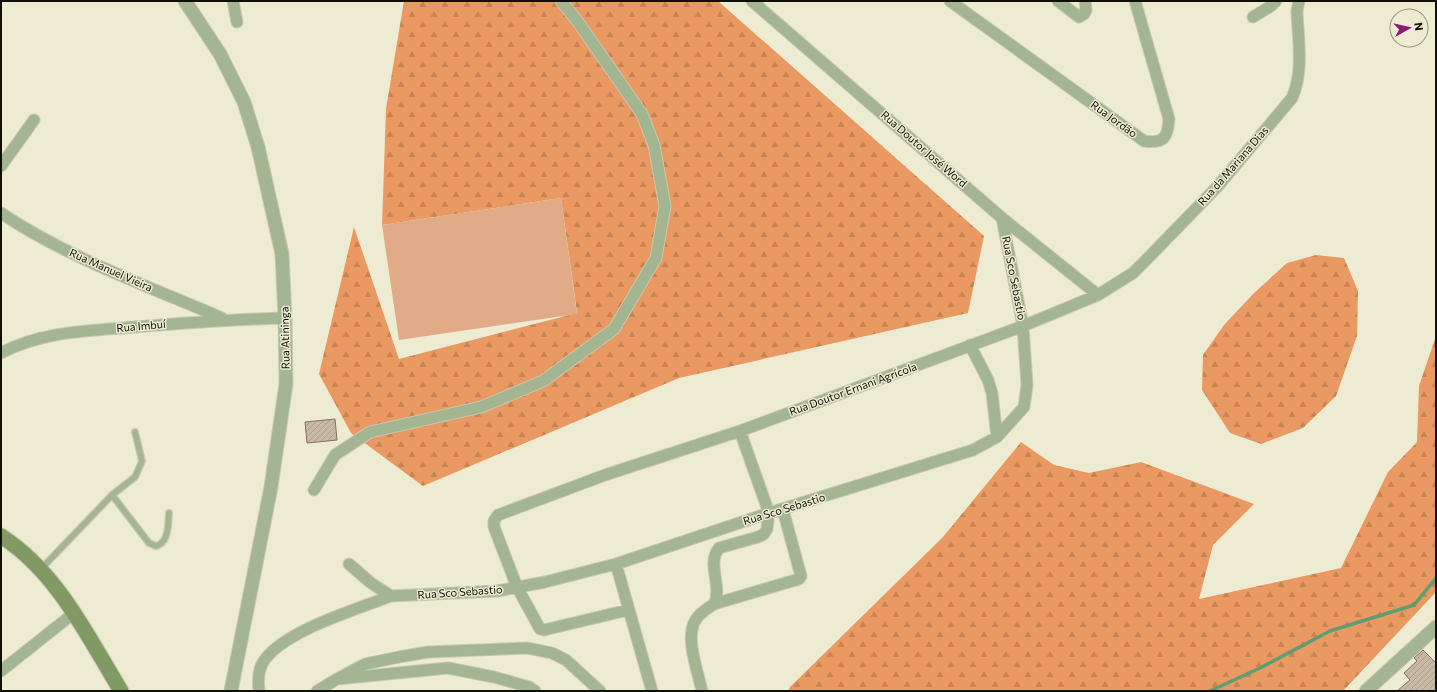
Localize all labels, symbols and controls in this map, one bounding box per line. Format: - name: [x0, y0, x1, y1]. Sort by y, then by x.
- north arrow: [1389, 8, 1429, 48]
- text: N: [1412, 22, 1426, 32]
- street label: Rua Jordão: [1088, 97, 1140, 141]
- street label: Rua Doutor José Word: [878, 108, 970, 190]
- street label: Rua da Mariana Dias: [1195, 123, 1271, 208]
- street label: Rua Sco Sebastio: [1000, 235, 1029, 321]
- street label: Rua Manuel Vieira: [68, 245, 155, 294]
- street label: Rua Atininga: [277, 306, 292, 370]
- street label: Rua Imbuí: [116, 317, 167, 334]
- street label: Rua Doutor Ernani Agrícola: [787, 359, 918, 418]
- street label: Rua Sco Sebastio: [741, 490, 827, 527]
- street label: Rua Sco Sebastio: [417, 582, 503, 601]

